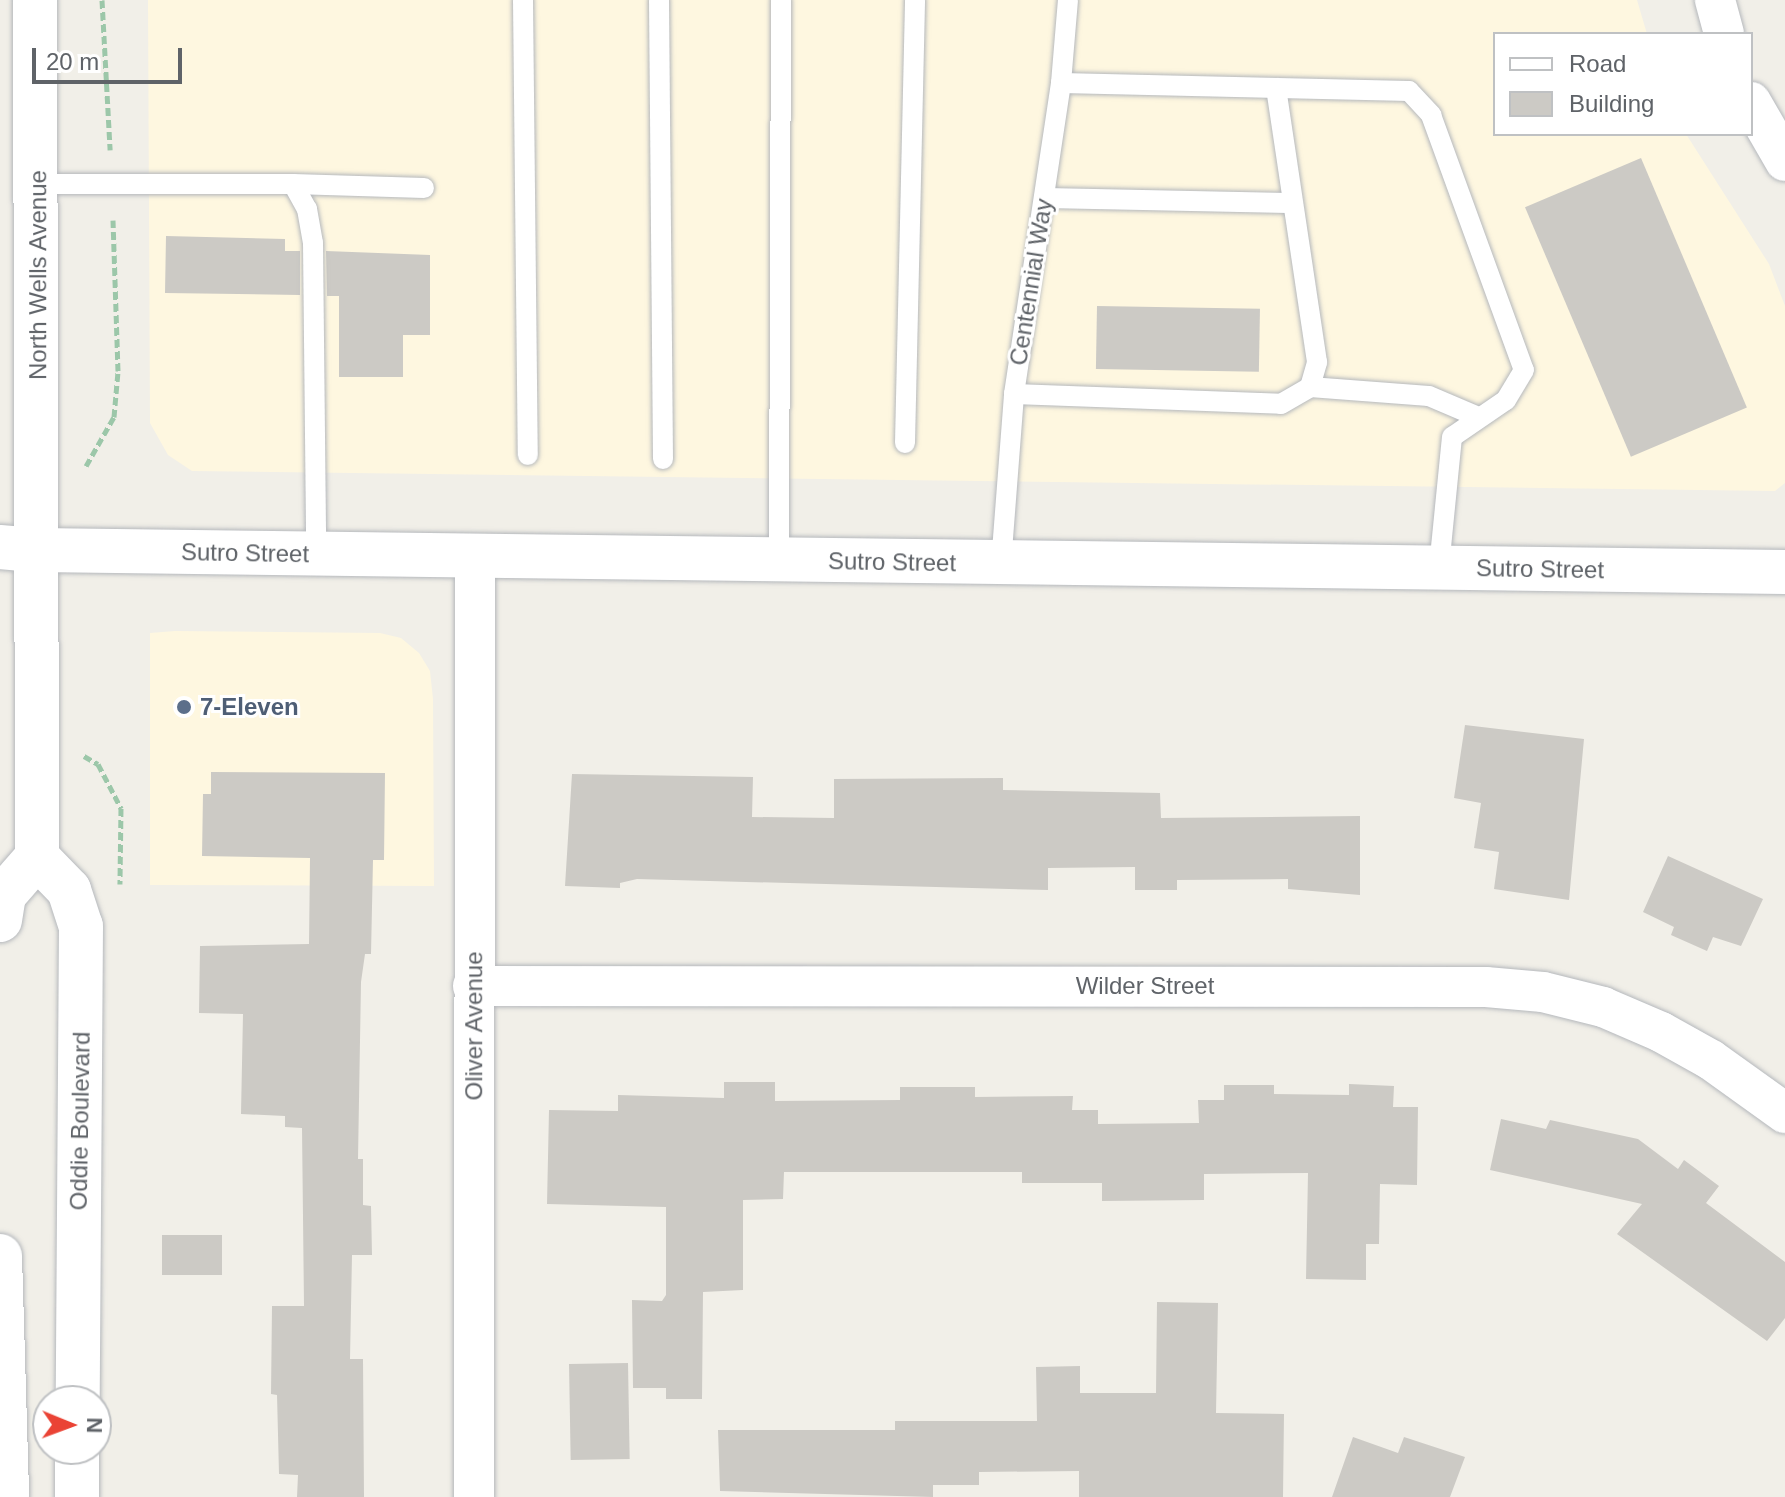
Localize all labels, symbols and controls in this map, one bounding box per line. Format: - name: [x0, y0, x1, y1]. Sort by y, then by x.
- scale bar: [36, 32, 186, 82]
- legend: [1493, 32, 1753, 136]
- text: 20 m: [46, 48, 99, 75]
- text: Road: [1569, 50, 1626, 77]
- text: Building: [1569, 90, 1654, 117]
- street label: North Wells Avenue: [24, 169, 52, 381]
- street label: Centennial Way: [1004, 197, 1058, 367]
- street label: Sutro Street: [181, 537, 309, 569]
- street label: Sutro Street: [828, 546, 956, 578]
- street label: Sutro Street: [1476, 553, 1604, 585]
- place label: 7-Eleven: [200, 693, 299, 721]
- marker: 7-Eleven: [175, 698, 193, 716]
- street label: Oliver Avenue: [460, 951, 488, 1101]
- street label: Wilder Street: [1076, 972, 1214, 1000]
- street label: Oddie Boulevard: [64, 1031, 96, 1211]
- north arrow: [32, 1385, 112, 1465]
- text: N: [82, 1417, 107, 1434]

